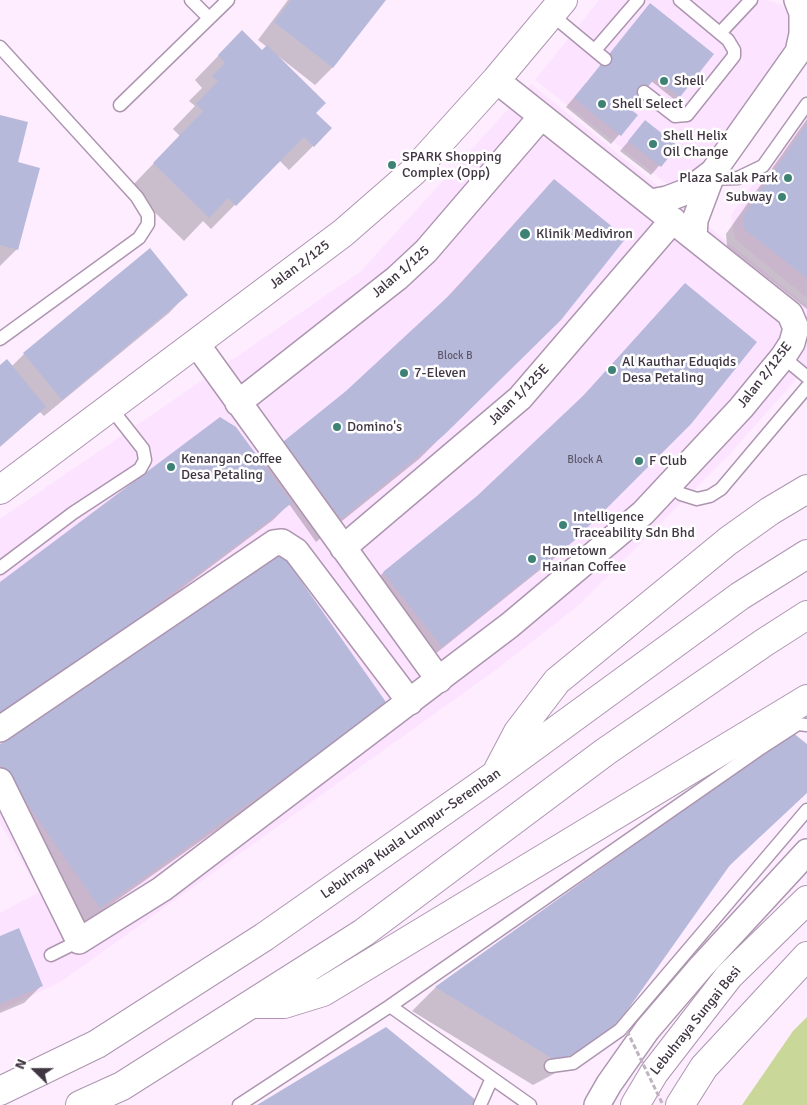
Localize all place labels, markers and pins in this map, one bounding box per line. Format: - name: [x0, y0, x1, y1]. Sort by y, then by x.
- place label: Shell: [674, 73, 704, 89]
- marker: Shell: [658, 75, 670, 87]
- place label: Shell Select: [612, 96, 683, 112]
- marker: Shell Select: [596, 98, 608, 110]
- place label: Shell Helix Oil Change: [663, 128, 728, 160]
- marker: Shell Helix Oil Change: [647, 138, 659, 150]
- place label: SPARK Shopping Complex (Opp): [402, 149, 502, 182]
- marker: SPARK Shopping Complex (Opp): [386, 159, 398, 171]
- place label: Plaza Salak Park: [679, 170, 778, 186]
- marker: Plaza Salak Park: [782, 172, 794, 184]
- place label: Subway: [726, 189, 772, 205]
- marker: Subway: [776, 191, 788, 203]
- place label: Klinik Mediviron: [536, 226, 633, 242]
- marker: Klinik Mediviron: [518, 227, 532, 241]
- place label: Al Kauthar Eduqids Desa Petaling: [622, 354, 736, 387]
- marker: Al Kauthar Eduqids Desa Petaling: [606, 364, 618, 376]
- place label: 7-Eleven: [414, 365, 466, 381]
- marker: 7-Eleven: [398, 367, 410, 379]
- place label: Domino's: [347, 419, 402, 435]
- marker: Domino's: [331, 421, 343, 433]
- place label: Kenangan Coffee Desa Petaling: [181, 451, 282, 484]
- place label: F Club: [649, 453, 687, 469]
- marker: F Club: [633, 455, 645, 467]
- marker: Kenangan Coffee Desa Petaling: [165, 461, 177, 473]
- place label: Intelligence Traceability Sdn Bhd: [573, 509, 695, 542]
- marker: Intelligence Traceability Sdn Bhd: [557, 519, 569, 531]
- place label: Hometown Hainan Coffee: [542, 543, 626, 576]
- marker: Hometown Hainan Coffee: [526, 553, 538, 565]

